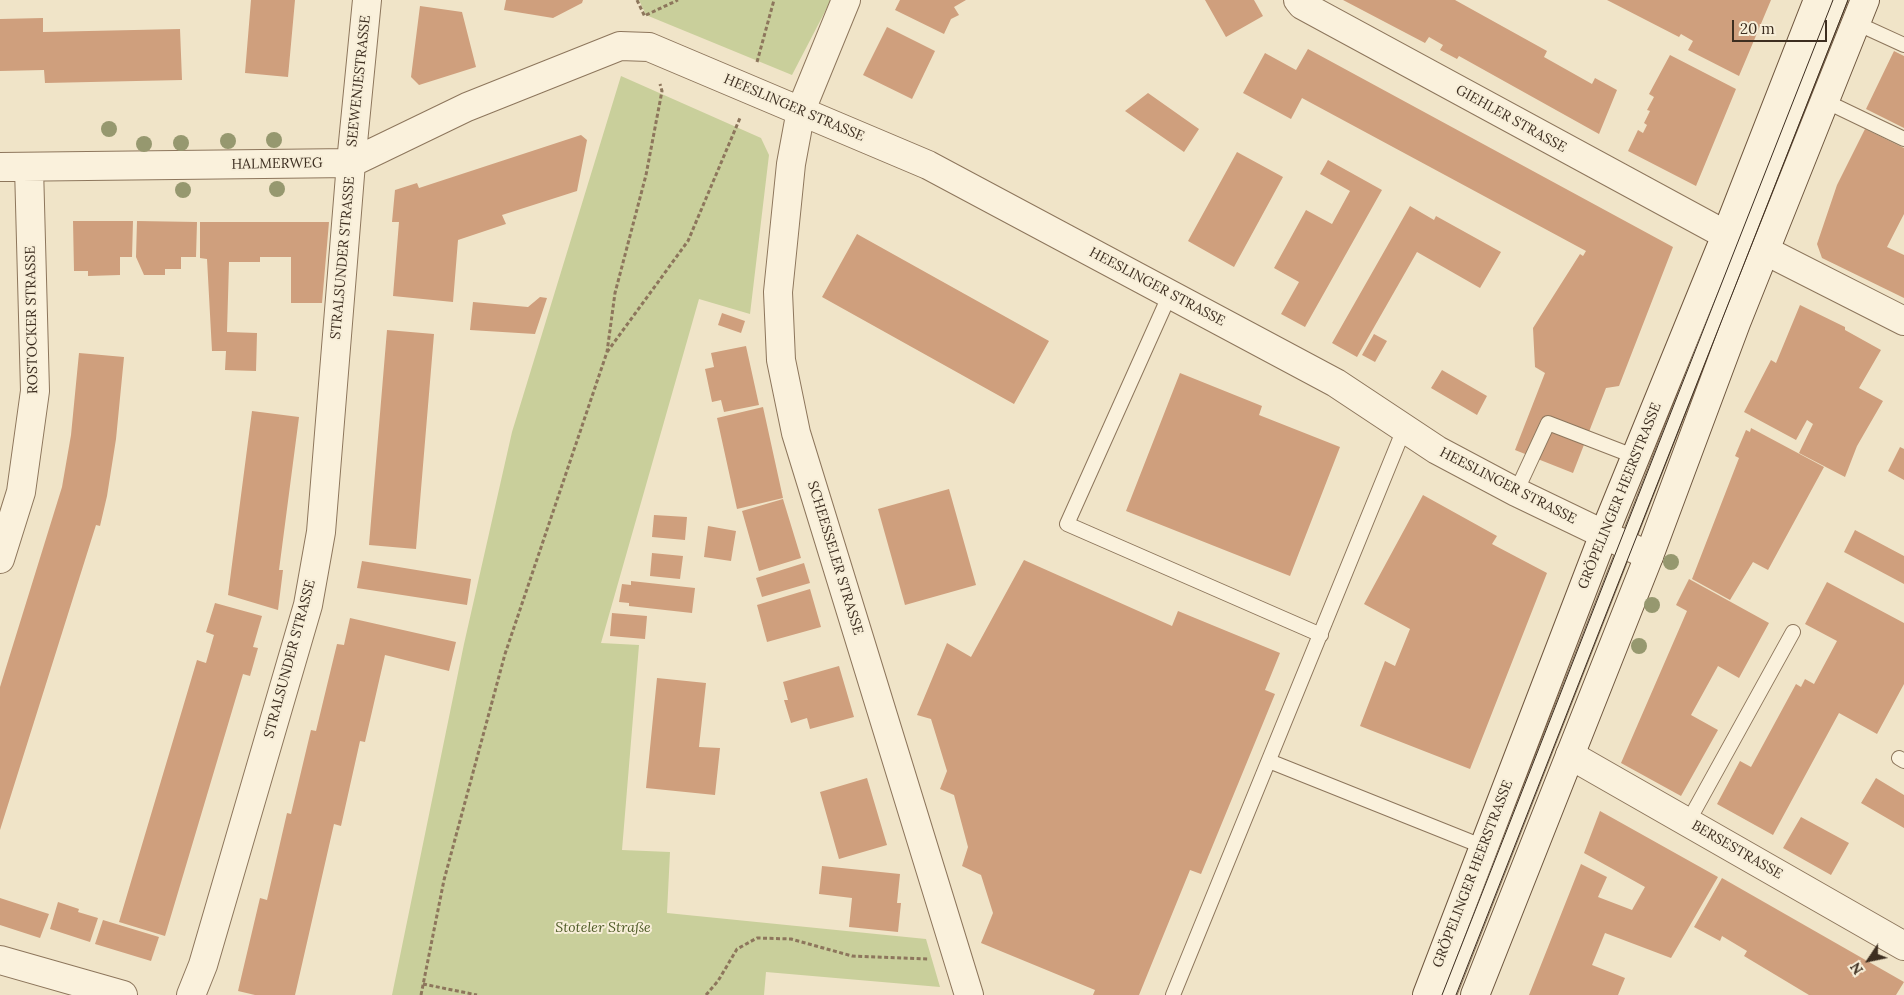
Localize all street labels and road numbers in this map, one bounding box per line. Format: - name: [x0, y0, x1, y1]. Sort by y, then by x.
- street label: SEEWENJESTRASSE: [344, 14, 374, 148]
- street label: HEESLINGER STRASSE: [721, 71, 867, 145]
- street label: GIEHLER STRASSE: [1453, 82, 1569, 156]
- street label: HALMERWEG: [231, 155, 323, 173]
- street label: STRALSUNDER STRASSE: [328, 176, 358, 340]
- street label: HEESLINGER STRASSE: [1086, 244, 1228, 330]
- street label: ROSTOCKER STRASSE: [22, 246, 42, 394]
- street label: GRÖPELINGER HEERSTRASSE: [1575, 400, 1665, 592]
- street label: HEESLINGER STRASSE: [1437, 444, 1579, 528]
- street label: SCHEESSELER STRASSE: [804, 479, 866, 637]
- street label: STRALSUNDER STRASSE: [261, 578, 319, 740]
- street label: GRÖPELINGER HEERSTRASSE: [1429, 778, 1517, 970]
- street label: BERSESTRASSE: [1688, 817, 1786, 883]

